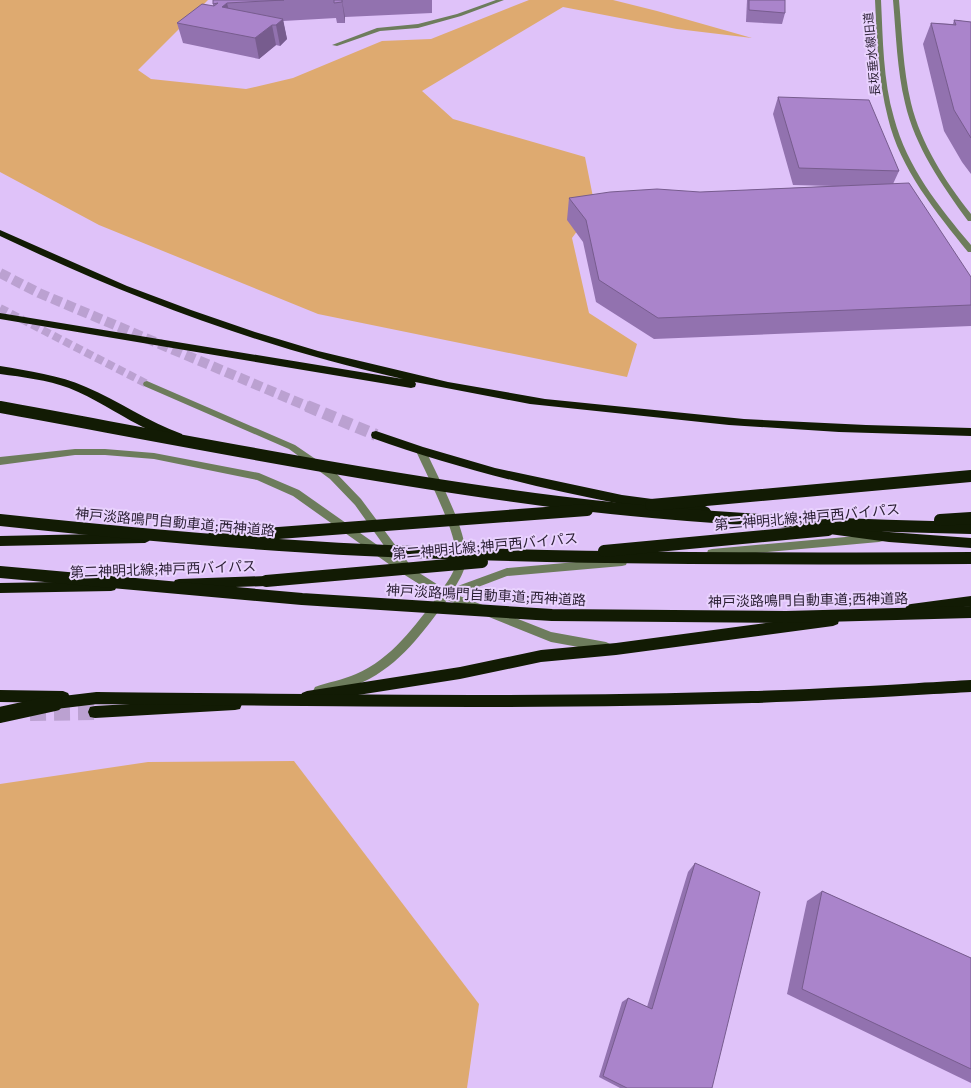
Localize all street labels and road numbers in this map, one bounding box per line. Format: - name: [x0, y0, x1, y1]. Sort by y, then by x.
- street label: 長坂垂水線旧道: [860, 12, 883, 97]
- street label: 第二神明北線;神戸西バイパス: [714, 500, 900, 534]
- street label: 神戸淡路鳴門自動車道;西神道路: [74, 504, 276, 540]
- street label: 第二神明北線;神戸西バイパス: [392, 529, 578, 563]
- street label: 第二神明北線;神戸西バイパス: [70, 557, 256, 581]
- street label: 神戸淡路鳴門自動車道;西神道路: [385, 581, 587, 609]
- street label: 神戸淡路鳴門自動車道;西神道路: [708, 589, 908, 611]

